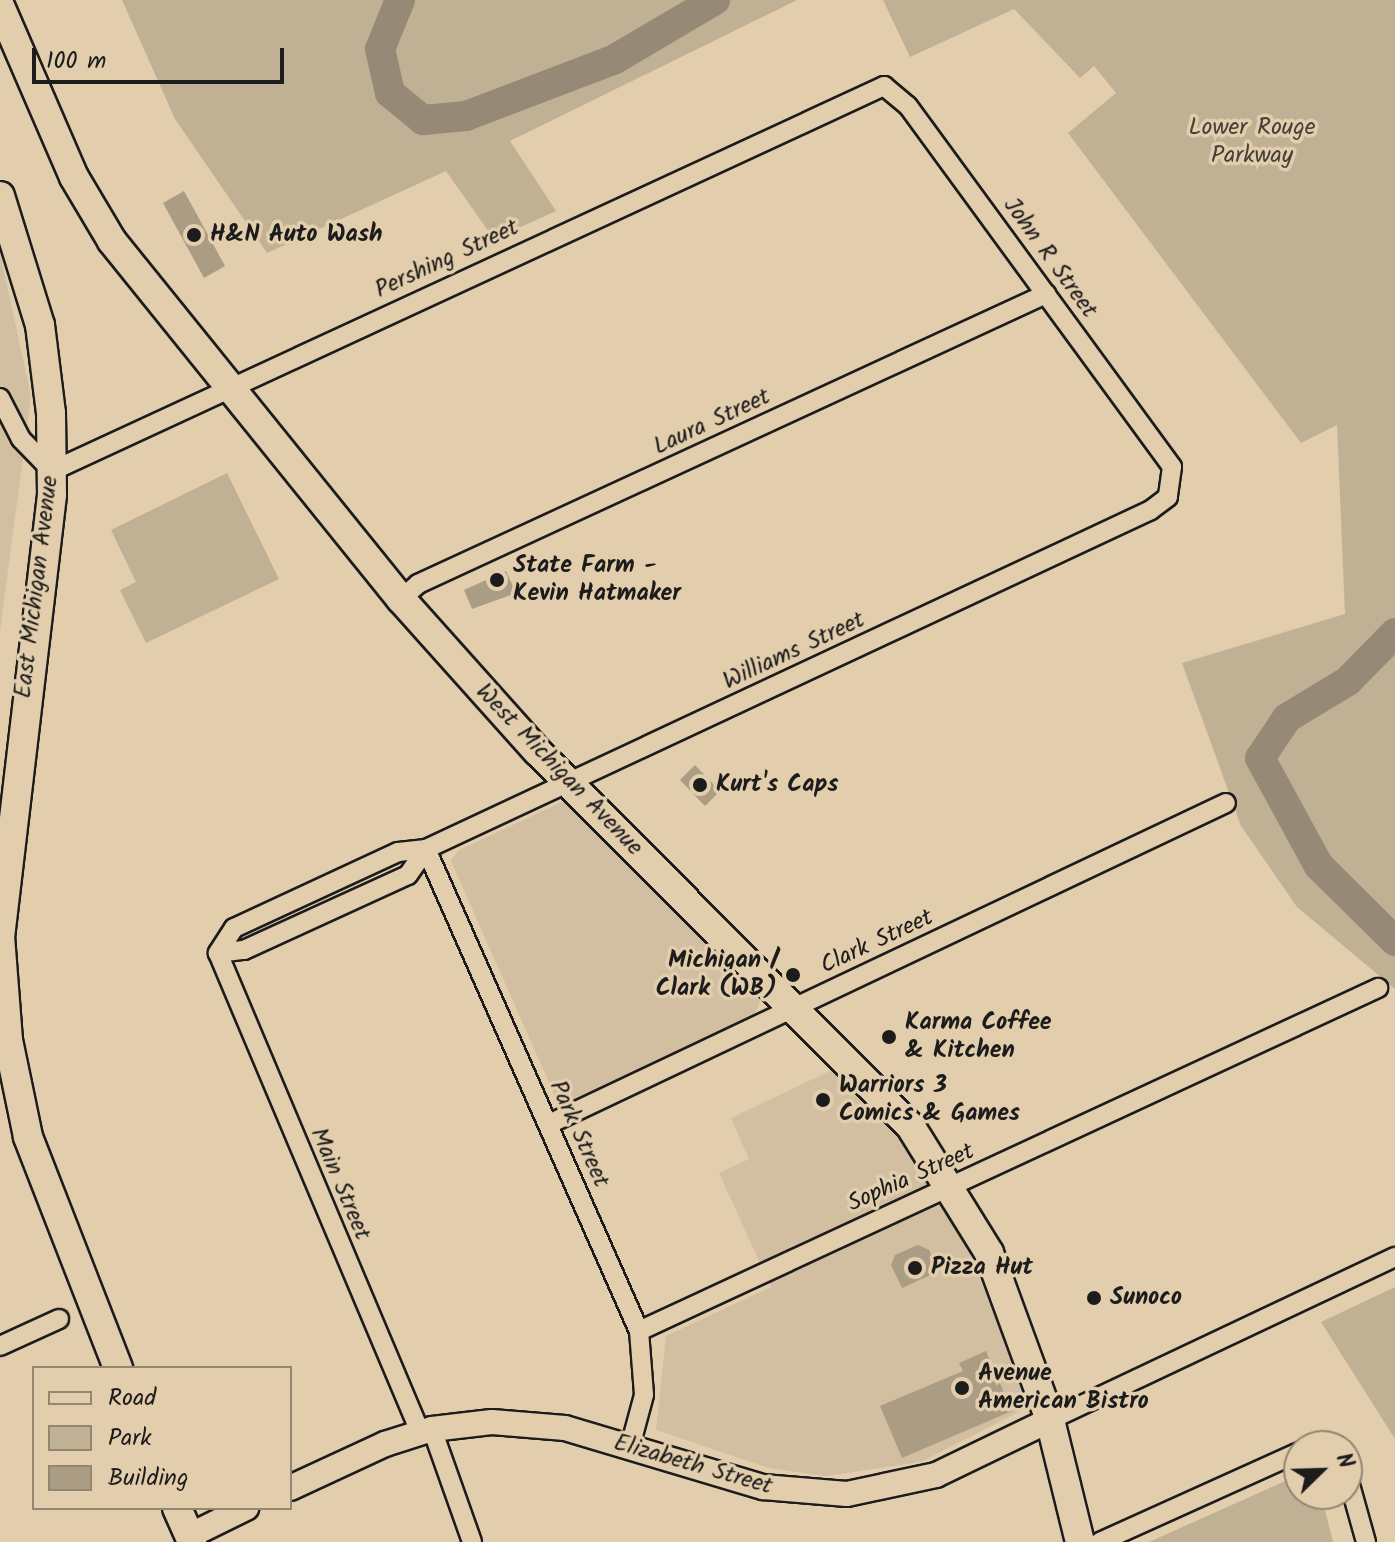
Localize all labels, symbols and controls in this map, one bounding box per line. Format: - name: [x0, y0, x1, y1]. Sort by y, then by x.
- scale bar: [36, 32, 288, 82]
- text: 100 m: [46, 42, 106, 81]
- park label: Lower Rouge Parkway: [1188, 114, 1316, 170]
- street label: John R Street: [997, 192, 1103, 324]
- street label: Pershing Street: [371, 213, 523, 305]
- place label: H&N Auto Wash: [210, 221, 382, 249]
- marker: H&N Auto Wash: [185, 226, 203, 244]
- street label: Laura Street: [649, 382, 775, 462]
- street label: East Michigan Avenue: [9, 474, 65, 700]
- place label: State Farm - Kevin Hatmaker: [513, 552, 681, 608]
- marker: State Farm - Kevin Hatmaker: [488, 571, 506, 589]
- street label: Williams Street: [719, 606, 869, 696]
- street label: West Michigan Avenue: [469, 678, 649, 862]
- place label: Kurt's Caps: [716, 771, 839, 799]
- marker: Kurt's Caps: [691, 776, 709, 794]
- street label: Clark Street: [816, 903, 938, 981]
- place label: Michigan / Clark (WB): [656, 947, 777, 1003]
- marker: Michigan / Clark (WB): [784, 966, 802, 984]
- place label: Karma Coffee & Kitchen: [905, 1009, 1052, 1065]
- marker: Karma Coffee & Kitchen: [880, 1028, 898, 1046]
- place label: Warriors 3 Comics & Games: [839, 1072, 1020, 1128]
- street label: Park Street: [543, 1076, 615, 1192]
- marker: Warriors 3 Comics & Games: [814, 1091, 832, 1109]
- street label: Main Street: [303, 1124, 377, 1244]
- street label: Sophia Street: [843, 1137, 979, 1219]
- place label: Pizza Hut: [931, 1254, 1033, 1282]
- marker: Pizza Hut: [906, 1259, 924, 1277]
- place label: Sunoco: [1110, 1284, 1182, 1312]
- marker: Sunoco: [1085, 1289, 1103, 1307]
- place label: Avenue American Bistro: [978, 1360, 1149, 1416]
- legend: [32, 1366, 292, 1510]
- text: Road: [108, 1379, 156, 1418]
- marker: Avenue American Bistro: [953, 1379, 971, 1397]
- text: Park: [108, 1419, 152, 1458]
- street label: Elizabeth Street: [610, 1429, 776, 1501]
- north arrow: [1283, 1430, 1363, 1510]
- text: N: [1325, 1448, 1363, 1474]
- text: Building: [108, 1459, 188, 1498]

